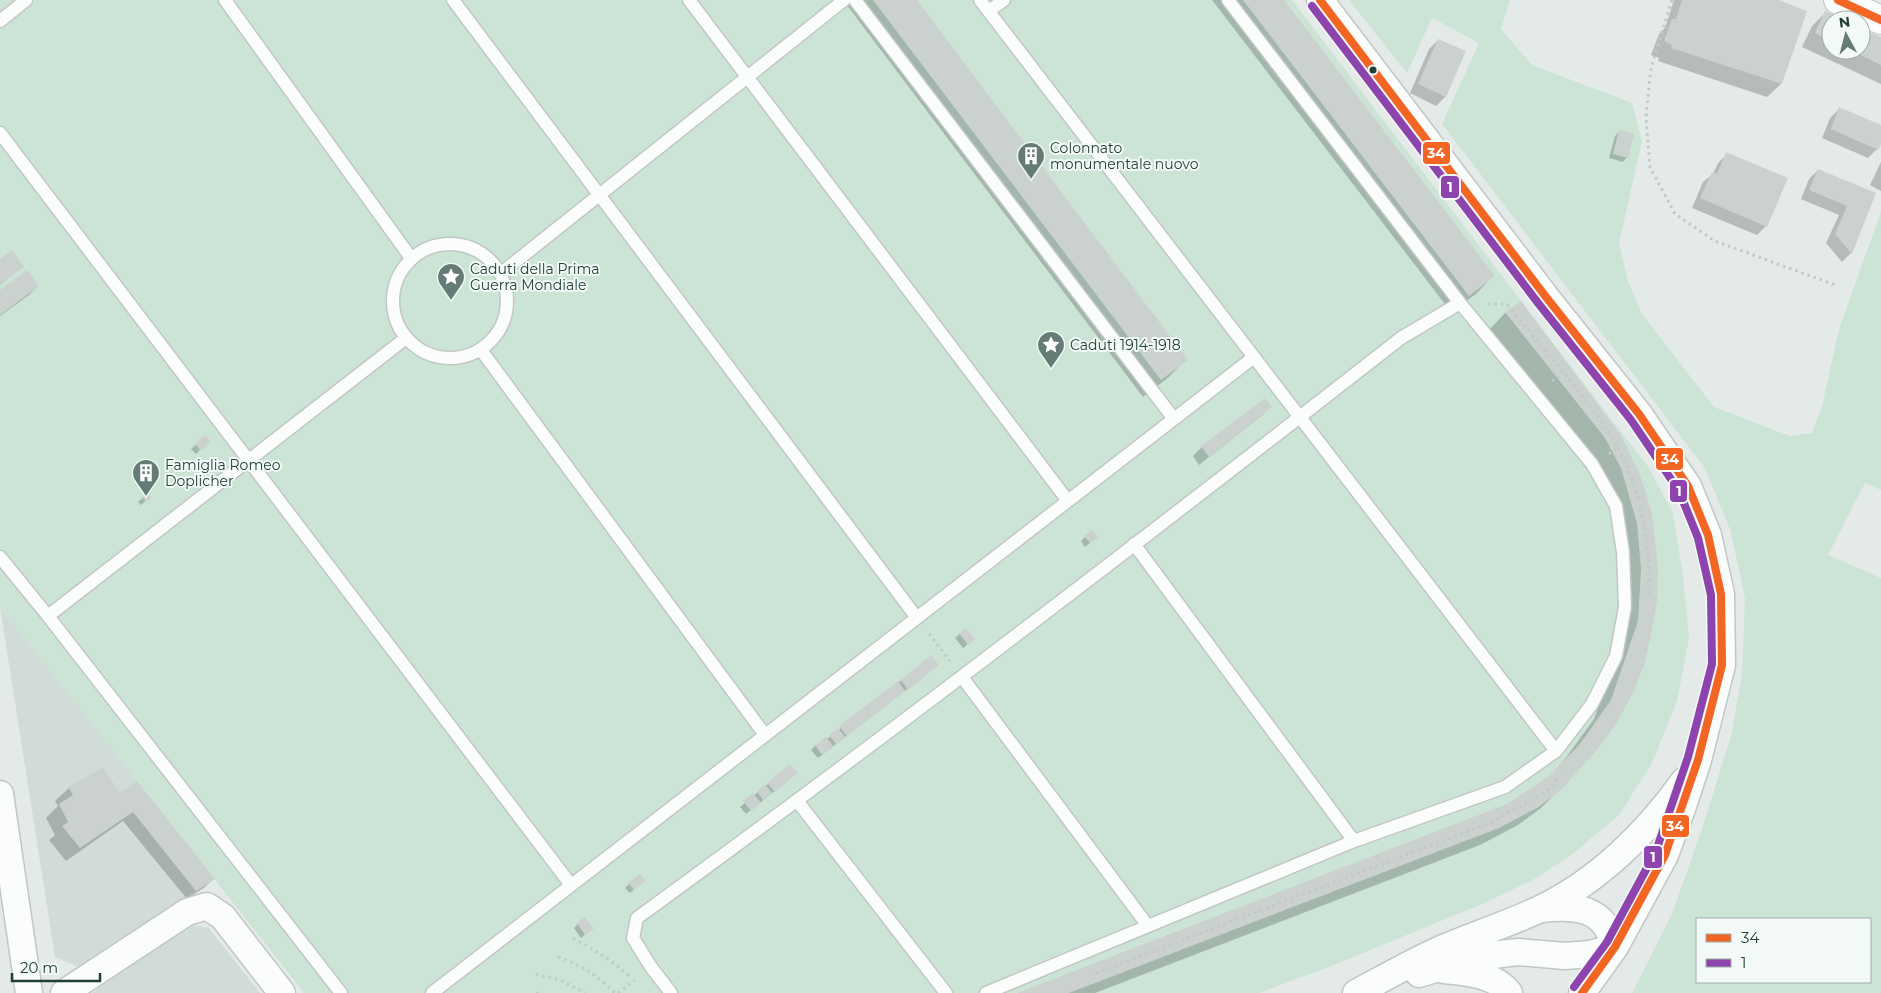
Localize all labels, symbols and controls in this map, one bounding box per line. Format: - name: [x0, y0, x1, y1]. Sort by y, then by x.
- north arrow: [1821, 10, 1871, 60]
- text: N: [1838, 12, 1851, 32]
- unlabelled marker: [1368, 65, 1378, 75]
- place label: Colonnato monumentale nuovo: [1050, 139, 1199, 173]
- building icon: Colonnato monumentale nuovo: [1016, 141, 1046, 180]
- line badge: 34: [1422, 141, 1451, 165]
- text: 34: [1426, 144, 1445, 162]
- line badge: 1: [1440, 175, 1460, 199]
- text: 1: [1447, 178, 1453, 196]
- place label: Caduti della Prima Guerra Mondiale: [470, 260, 600, 294]
- place icon: Caduti della Prima Guerra Mondiale: [436, 262, 466, 301]
- place icon: Caduti 1914-1918: [1036, 330, 1066, 369]
- place label: Caduti 1914-1918: [1070, 336, 1181, 354]
- line badge: 34: [1655, 447, 1684, 471]
- text: 34: [1660, 450, 1679, 468]
- place label: Famiglia Romeo Doplicher: [165, 456, 281, 490]
- building icon: Famiglia Romeo Doplicher: [131, 458, 161, 497]
- line badge: 1: [1669, 479, 1688, 503]
- text: 1: [1676, 482, 1682, 500]
- line badge: 34: [1661, 814, 1690, 838]
- text: 34: [1665, 817, 1684, 835]
- line badge: 1: [1643, 845, 1663, 869]
- text: 1: [1650, 848, 1656, 866]
- legend: [1696, 918, 1871, 983]
- text: 34: [1741, 928, 1759, 947]
- scale bar: [12, 950, 100, 982]
- text: 1: [1741, 953, 1746, 972]
- text: 20 m: [20, 958, 58, 977]

